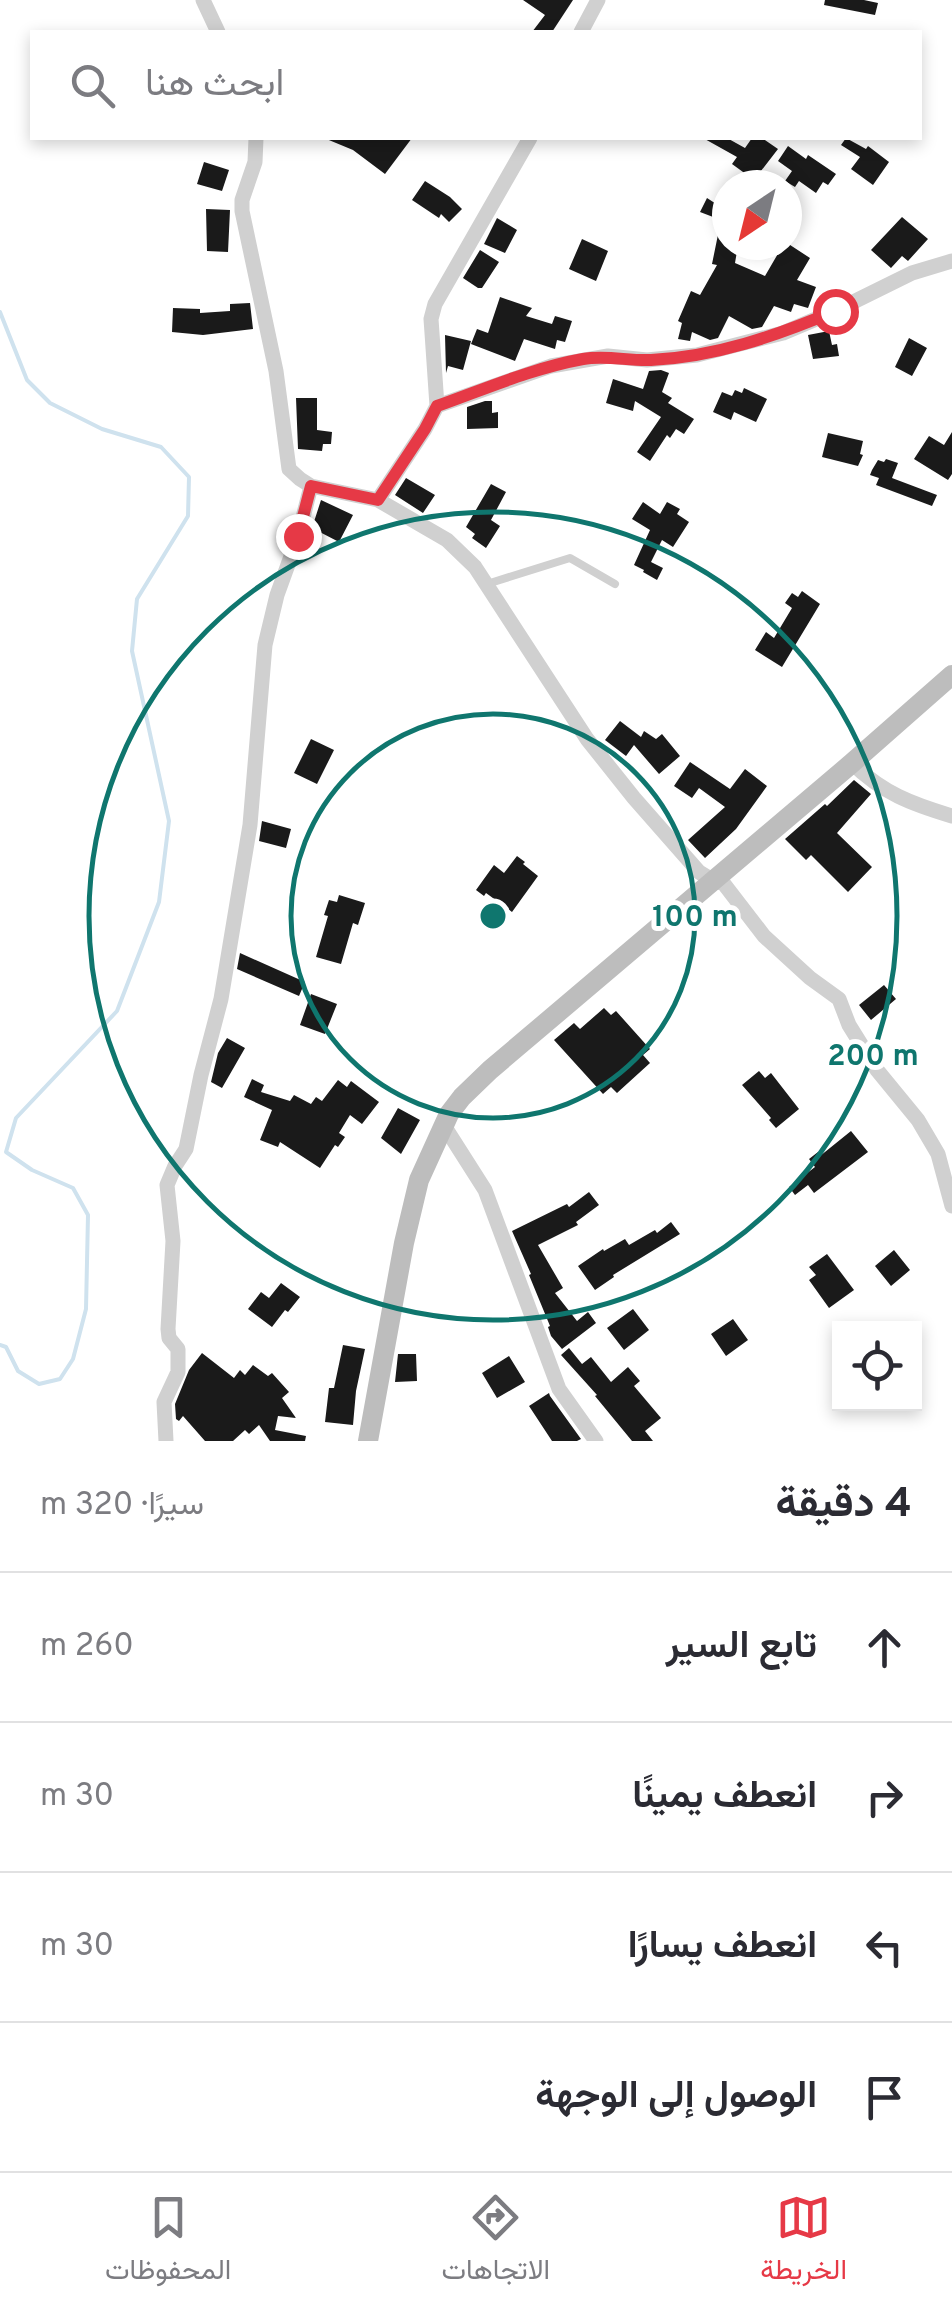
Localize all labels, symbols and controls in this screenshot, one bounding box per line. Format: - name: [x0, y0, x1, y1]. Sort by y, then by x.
- search box: [30, 30, 922, 140]
- icon: search: [65, 58, 120, 113]
- text: ابحث هنا: [145, 61, 284, 110]
- north arrow: [712, 170, 802, 260]
- route start: [813, 289, 859, 335]
- route end: [276, 514, 322, 560]
- centre of rings: [475, 898, 511, 934]
- text: 100 m: [652, 900, 738, 937]
- text: 200 m: [827, 1039, 919, 1076]
- map controls: [832, 1321, 922, 1411]
- button: locate: [832, 1321, 922, 1411]
- text: 4 دقيقة: [775, 1479, 912, 1532]
- text: سيرًا · 320 m: [40, 1486, 204, 1526]
- icon: ahead: [857, 1620, 912, 1675]
- text: تابع السير: [666, 1623, 817, 1672]
- text: 260 m: [40, 1627, 134, 1667]
- icon: right: [857, 1770, 912, 1825]
- text: انعطف يمينًا: [632, 1773, 817, 1822]
- text: 30 m: [40, 1777, 114, 1817]
- icon: left: [857, 1920, 912, 1975]
- text: انعطف يسارًا: [628, 1923, 817, 1972]
- text: 30 m: [40, 1927, 114, 1967]
- icon: arrive: [857, 2070, 912, 2125]
- text: الوصول إلى الوجهة: [535, 2073, 817, 2122]
- tab: المحفوظات: [105, 2190, 231, 2294]
- tab: الاتجاهات: [441, 2190, 550, 2294]
- tab: الخريطة: [760, 2190, 847, 2294]

